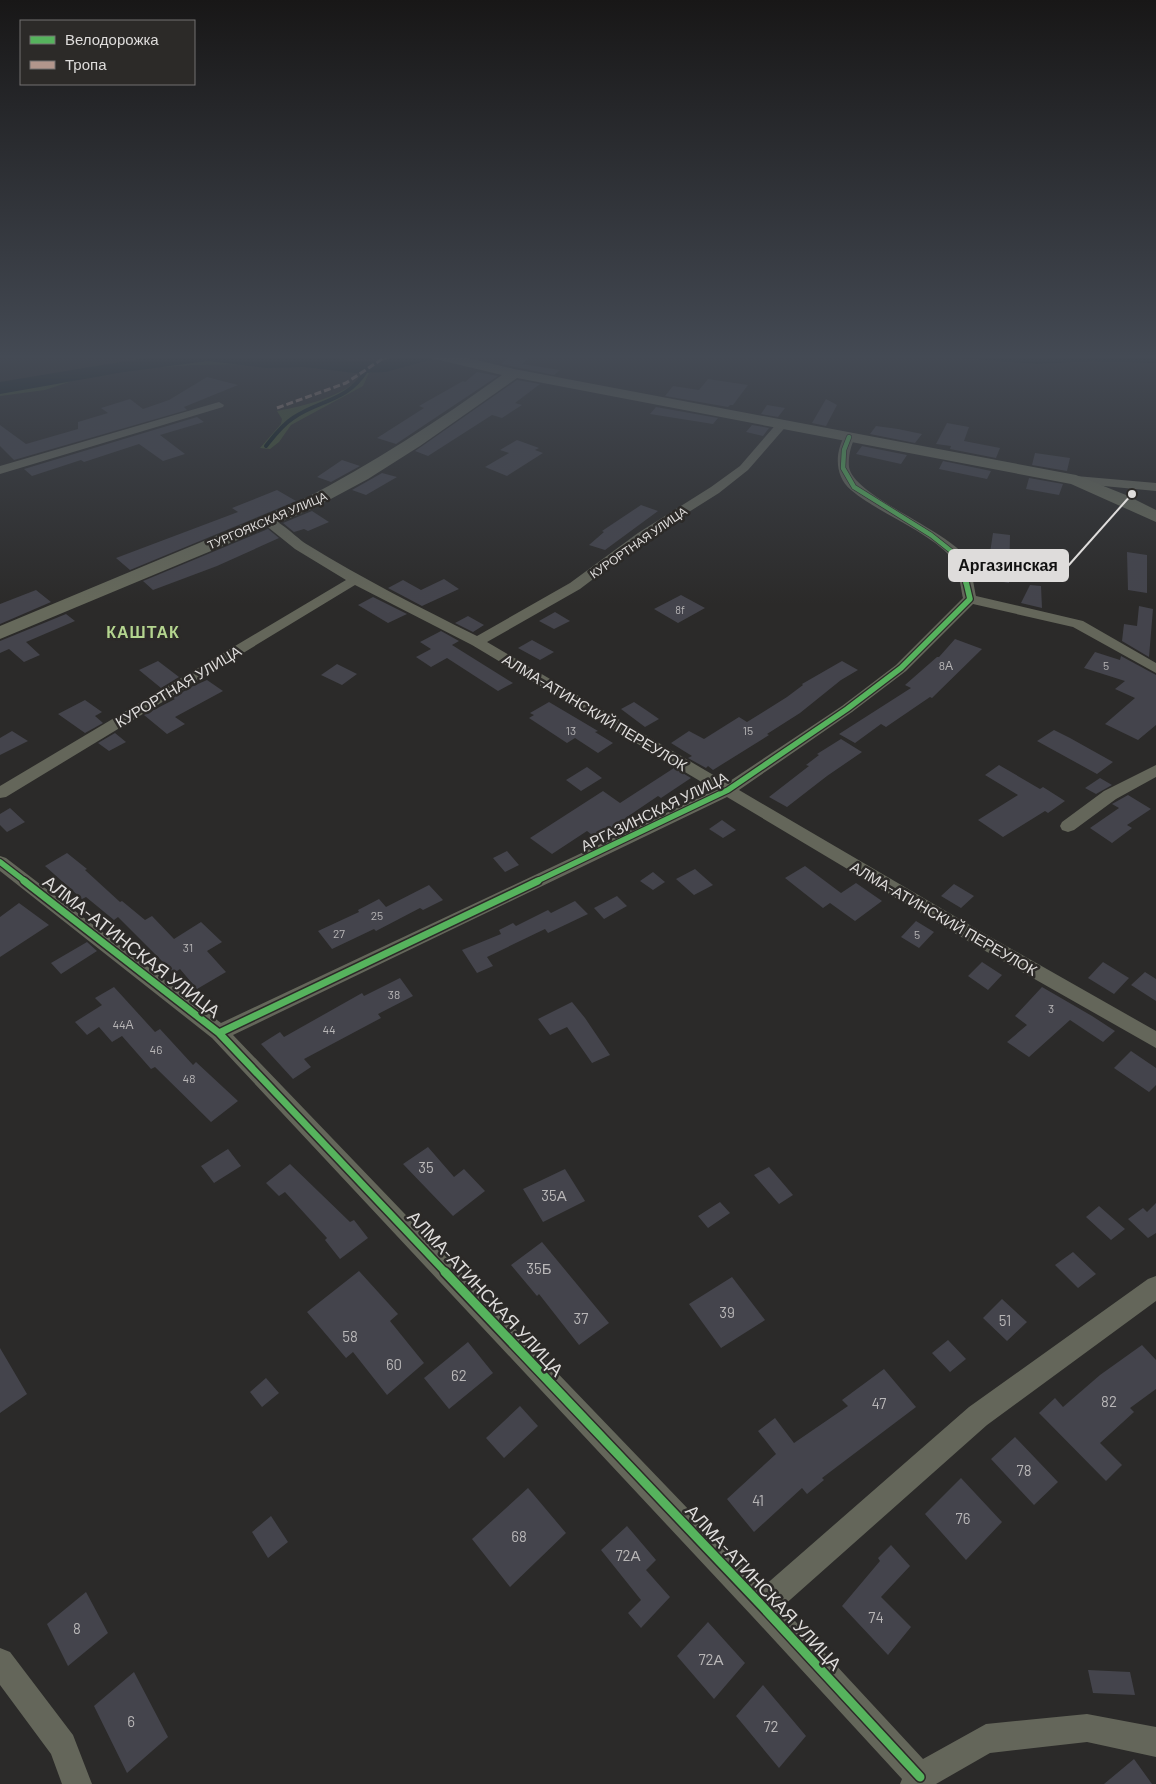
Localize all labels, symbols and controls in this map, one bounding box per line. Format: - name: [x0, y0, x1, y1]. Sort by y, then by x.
- legend: [20, 20, 195, 85]
- text: Велодорожка: [65, 30, 159, 48]
- text: Тропа: [65, 55, 107, 73]
- street label: ТУРГОЯКСКАЯ УЛИЦА: [205, 488, 329, 553]
- street label: КУРОРТНАЯ УЛИЦА: [587, 503, 690, 582]
- callout: Аргазинская: [949, 550, 1068, 581]
- text: Аргазинская: [958, 555, 1058, 574]
- house number: 8f: [675, 603, 685, 616]
- district label: КАШТАК: [106, 622, 180, 641]
- street label: КУРОРТНАЯ УЛИЦА: [112, 641, 244, 731]
- street label: АЛМА-АТИНСКИЙ ПЕРЕУЛОК: [499, 650, 691, 775]
- house number: 8А: [939, 658, 953, 672]
- house number: 5: [1103, 658, 1109, 672]
- house number: 13: [566, 723, 576, 737]
- house number: 15: [743, 723, 753, 737]
- street label: АРГАЗИНСКАЯ УЛИЦА: [577, 767, 731, 855]
- street label: АЛМА-АТИНСКИЙ ПЕРЕУЛОК: [848, 857, 1041, 979]
- street label: АЛМА-АТИНСКАЯ УЛИЦА: [39, 870, 225, 1022]
- house number: 25: [371, 908, 383, 922]
- house number: 27: [333, 926, 345, 940]
- house number: 5: [914, 927, 920, 941]
- house number: 31: [183, 940, 193, 954]
- house number: 38: [388, 987, 400, 1001]
- house number: 3: [1048, 1001, 1054, 1015]
- house number: 44А: [112, 1017, 134, 1031]
- house number: 44: [322, 1022, 336, 1036]
- house number: 46: [150, 1042, 162, 1056]
- house number: 48: [183, 1071, 195, 1085]
- house number: 35: [418, 1158, 434, 1176]
- house number: 35А: [541, 1186, 567, 1204]
- street label: АЛМА-АТИНСКАЯ УЛИЦА: [403, 1205, 569, 1381]
- house number: 35Б: [526, 1259, 552, 1277]
- house number: 39: [719, 1303, 735, 1321]
- house number: 37: [574, 1309, 588, 1327]
- house number: 51: [999, 1311, 1011, 1329]
- house number: 58: [342, 1327, 358, 1345]
- house number: 60: [386, 1355, 402, 1373]
- house number: 62: [451, 1366, 467, 1384]
- house number: 82: [1101, 1392, 1117, 1410]
- house number: 47: [872, 1394, 886, 1412]
- house number: 78: [1017, 1461, 1031, 1479]
- house number: 41: [752, 1491, 764, 1509]
- street label: АЛМА-АТИНСКАЯ УЛИЦА: [681, 1499, 847, 1675]
- house number: 76: [956, 1509, 970, 1527]
- house number: 68: [511, 1527, 527, 1545]
- house number: 72А: [615, 1546, 641, 1564]
- house number: 74: [868, 1608, 884, 1626]
- house number: 8: [73, 1619, 81, 1637]
- house number: 72А: [698, 1650, 724, 1668]
- house number: 6: [127, 1712, 135, 1730]
- house number: 72: [763, 1717, 779, 1735]

